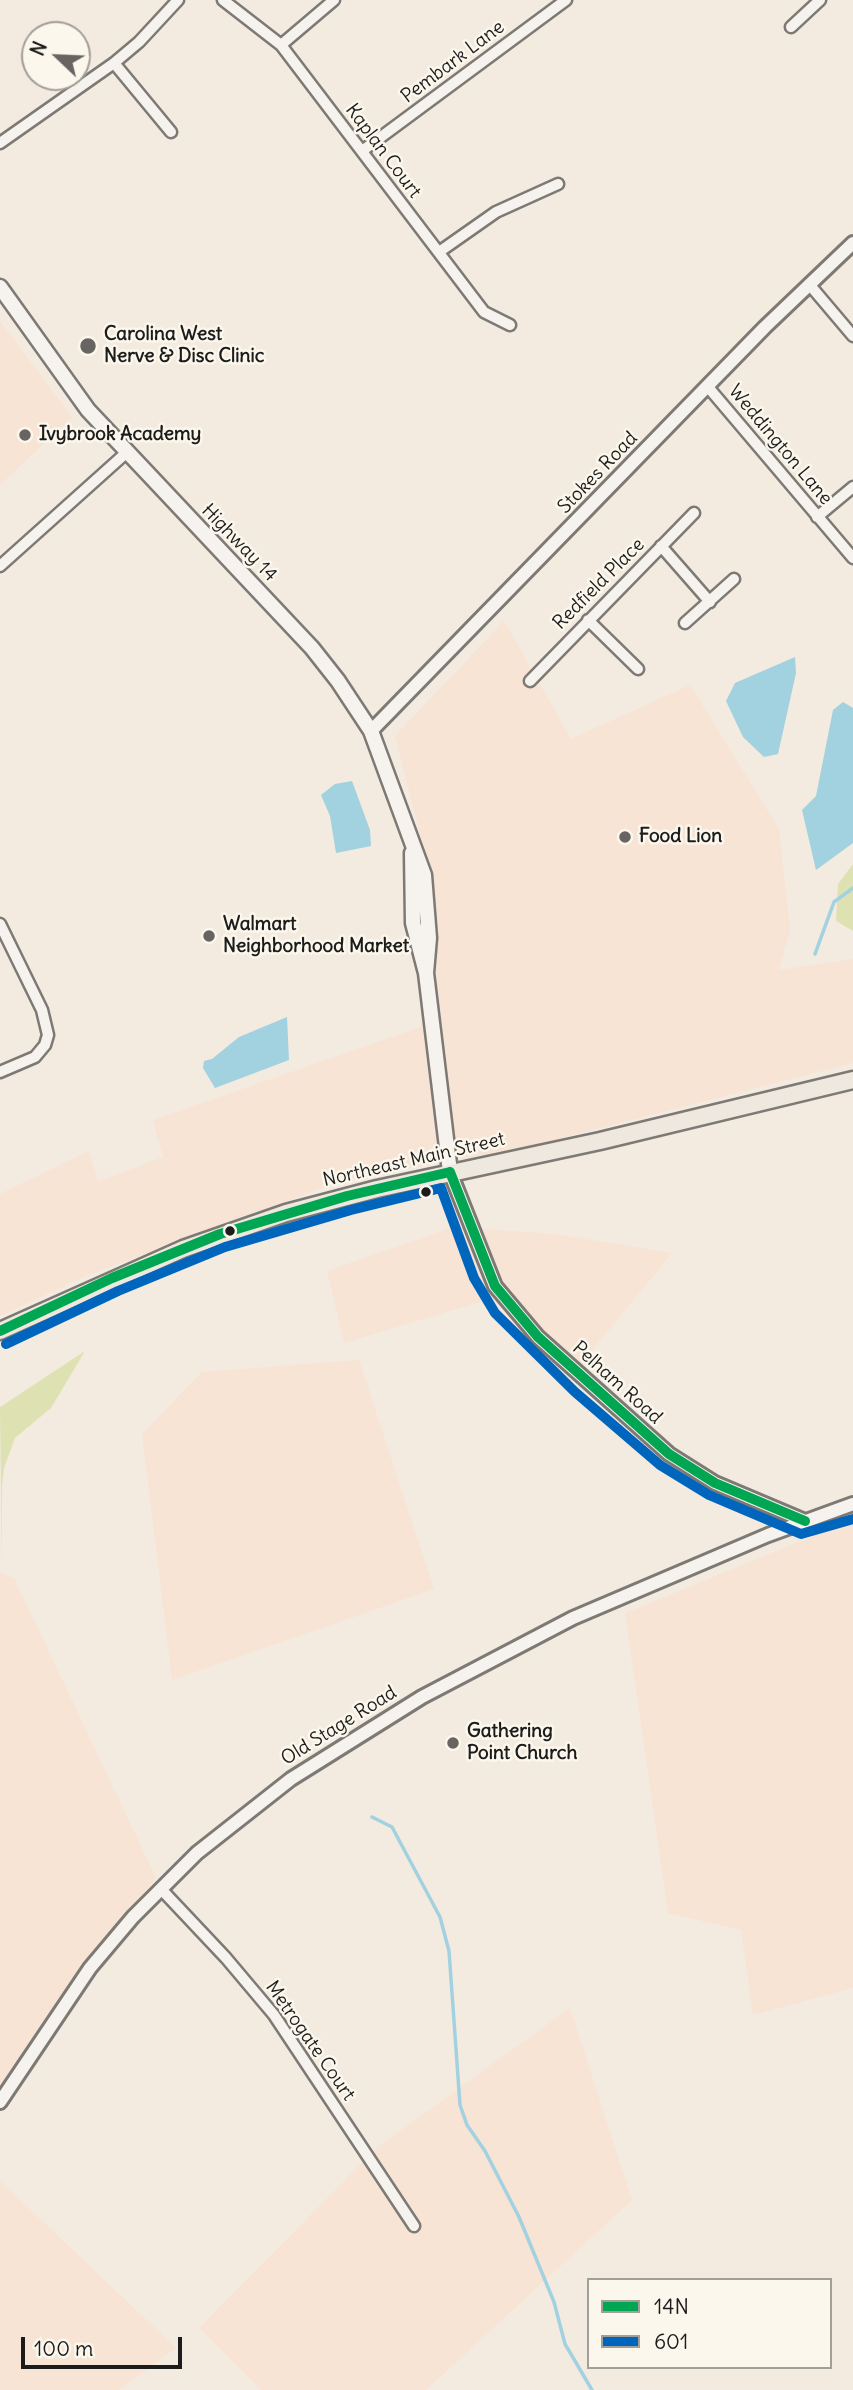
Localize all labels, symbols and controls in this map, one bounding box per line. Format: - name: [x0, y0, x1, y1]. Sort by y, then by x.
- street label: Pembark Lane: [397, 16, 509, 108]
- north arrow: [21, 21, 91, 91]
- text: N: [25, 38, 52, 59]
- street label: Kaplan Court: [340, 99, 426, 203]
- place label: Carolina West Nerve & Disc Clinic: [104, 324, 265, 368]
- marker: Carolina West Nerve & Disc Clinic: [78, 336, 98, 356]
- street label: Weddington Lane: [723, 380, 837, 510]
- place label: Ivybrook Academy: [39, 424, 201, 446]
- marker: Ivybrook Academy: [17, 427, 33, 443]
- street label: Stokes Road: [553, 427, 643, 519]
- street label: Highway 14: [196, 500, 282, 586]
- street label: Redfield Place: [549, 534, 649, 634]
- place label: Food Lion: [639, 826, 722, 848]
- marker: Food Lion: [617, 829, 633, 845]
- place label: Walmart Neighborhood Market: [223, 914, 409, 958]
- marker: Walmart Neighborhood Market: [201, 928, 217, 944]
- street label: Northeast Main Street: [321, 1128, 507, 1192]
- unlabelled marker: [419, 1185, 433, 1199]
- unlabelled marker: [223, 1224, 237, 1238]
- street label: Pelham Road: [567, 1337, 667, 1429]
- street label: Old Stage Road: [277, 1681, 401, 1771]
- place label: Gathering Point Church: [467, 1721, 577, 1765]
- marker: Gathering Point Church: [445, 1735, 461, 1751]
- street label: Metrogate Court: [260, 1977, 360, 2105]
- legend: [587, 2278, 832, 2369]
- text: 14N: [654, 2293, 689, 2320]
- scale bar: [24, 2324, 186, 2368]
- text: 601: [654, 2328, 688, 2355]
- text: 100 m: [34, 2335, 93, 2362]

